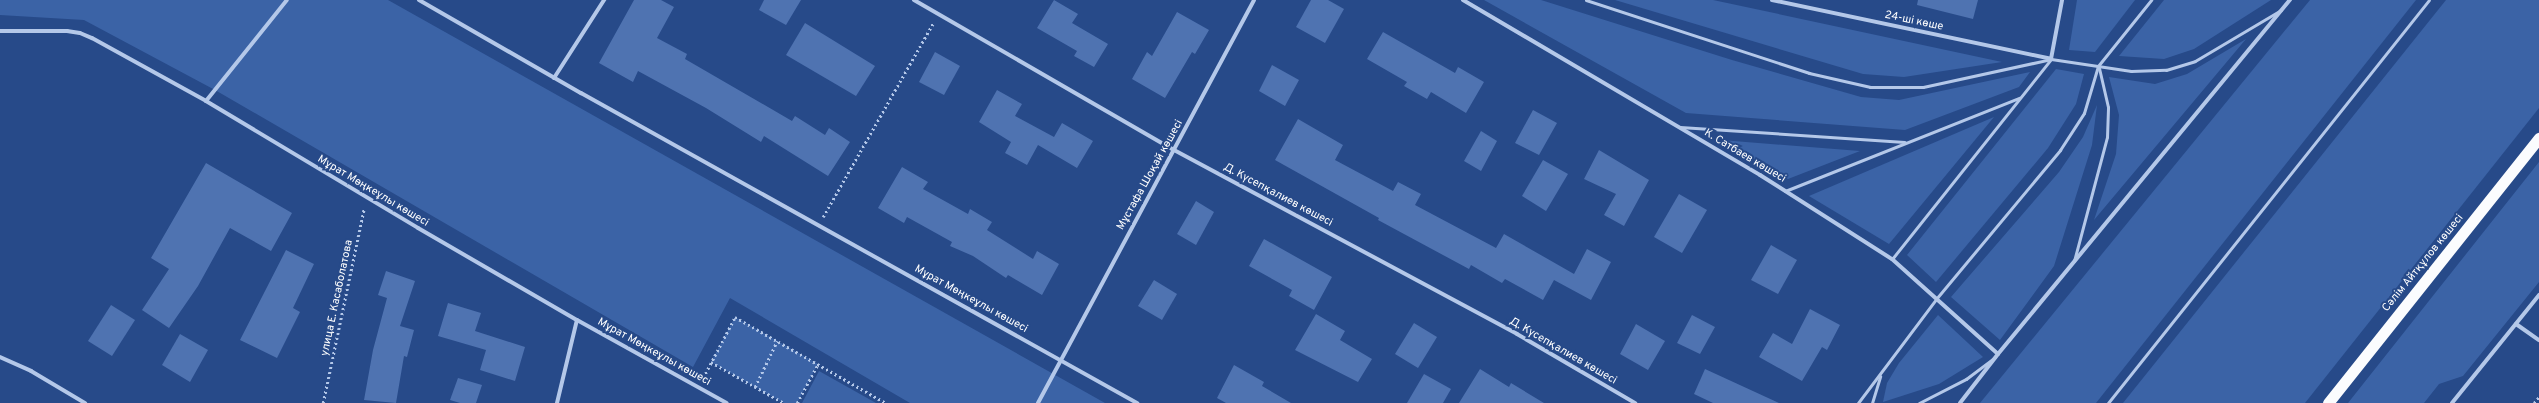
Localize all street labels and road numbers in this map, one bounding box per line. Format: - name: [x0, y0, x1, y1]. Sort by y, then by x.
- street label: 24-ші көше: [1884, 8, 1944, 34]
- street label: Мұстафа Шоқай көшесі: [1114, 118, 1186, 232]
- street label: К. Сатбаев көшесі: [1702, 126, 1788, 186]
- street label: Мұрат Мөңкеұлы көшесі: [315, 153, 431, 229]
- street label: Д. Күсепқалиев көшесі: [1221, 161, 1335, 229]
- street label: Сәлім Айтқұлов көшесі: [2379, 211, 2467, 315]
- street label: улица Е. Касаболатова: [318, 239, 356, 357]
- street label: Мұрат Мөңкеұлы көшесі: [912, 262, 1030, 336]
- street label: Мұрат Мөңкеұлы көшесі: [595, 315, 713, 389]
- street label: Д. Күсепқалиев көшесі: [1507, 315, 1619, 387]

